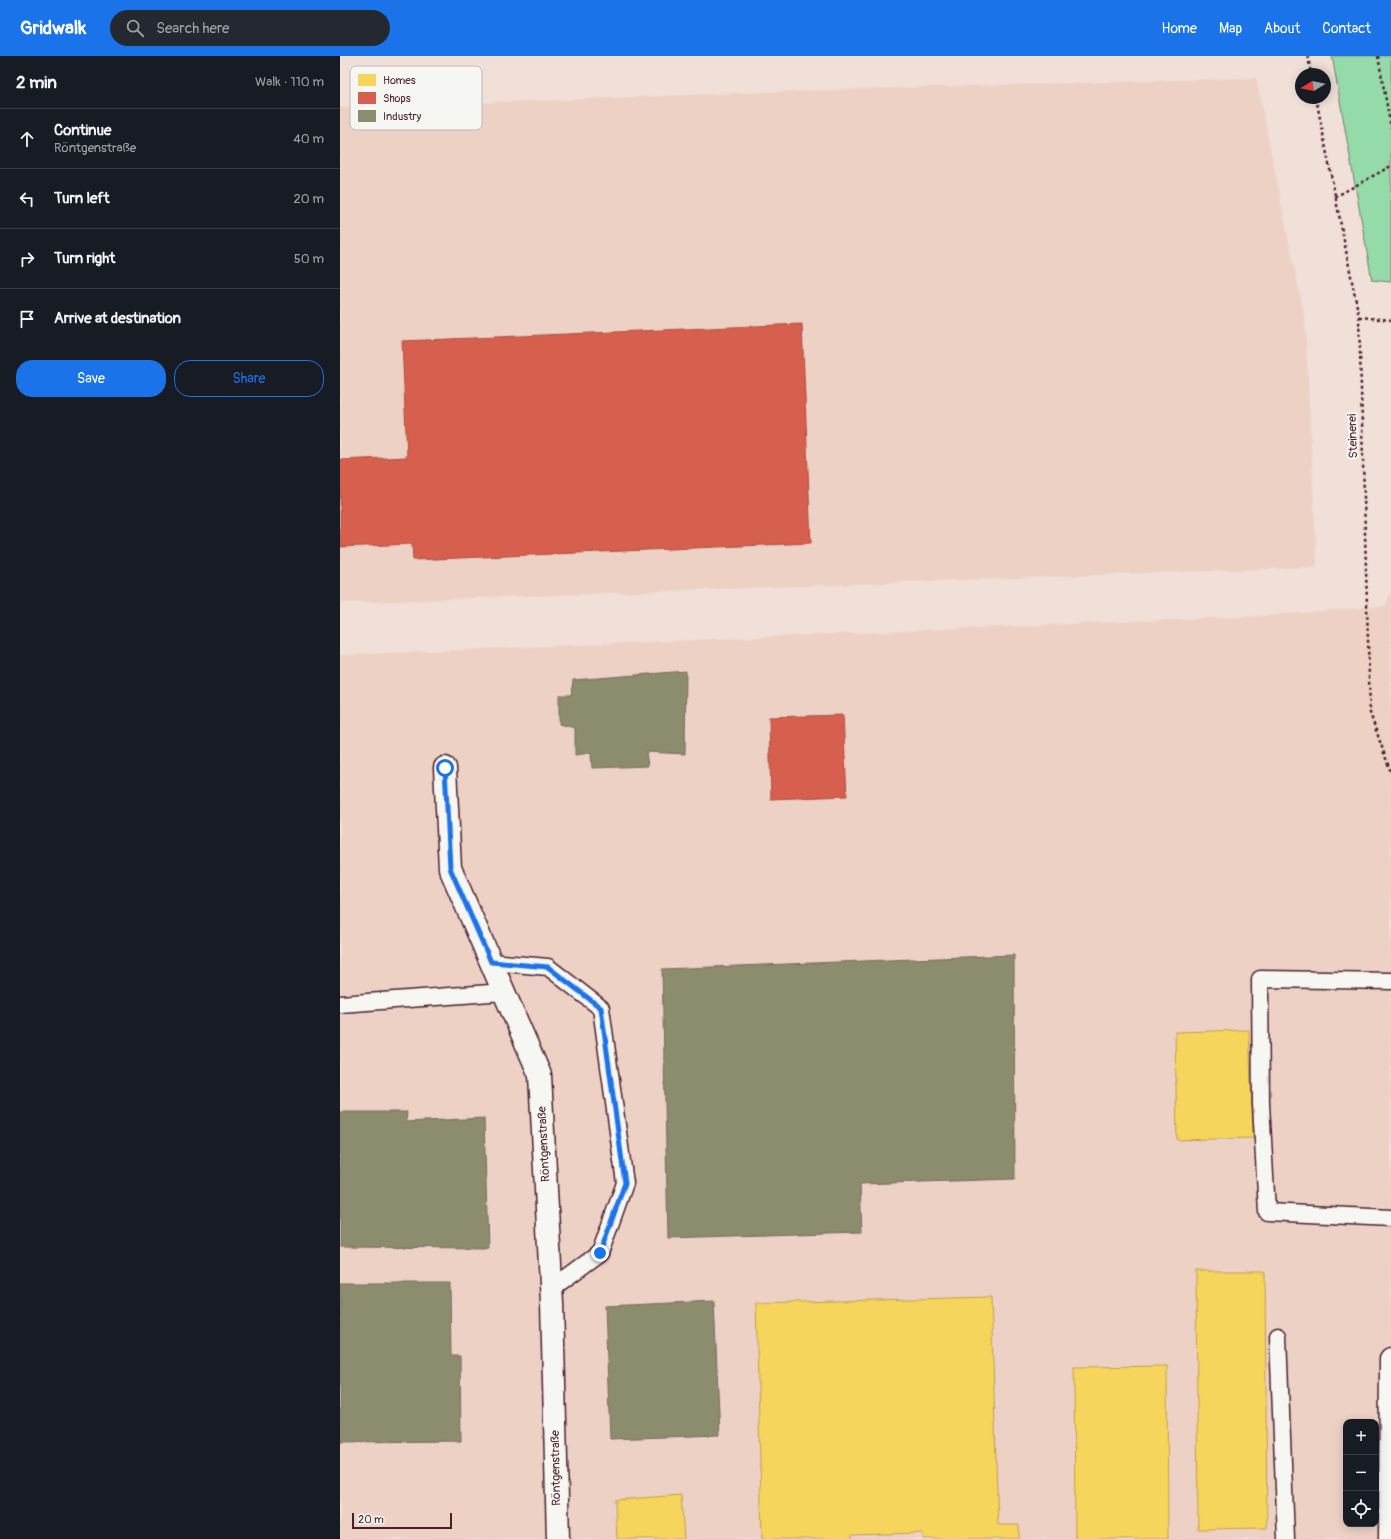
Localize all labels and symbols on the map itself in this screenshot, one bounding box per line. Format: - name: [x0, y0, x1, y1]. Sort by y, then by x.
- legend: [350, 66, 482, 130]
- north arrow: [1295, 68, 1331, 104]
- text: Homes: [383, 74, 416, 87]
- text: Shops: [383, 92, 411, 105]
- text: Industry: [383, 110, 422, 123]
- street label: Steinerei: [1345, 413, 1361, 459]
- route start: [436, 759, 454, 777]
- street label: Röntgenstraße: [535, 1106, 553, 1182]
- route end: [591, 1244, 609, 1262]
- street label: Röntgenstraße: [548, 1430, 564, 1506]
- scale bar: [352, 1511, 452, 1530]

